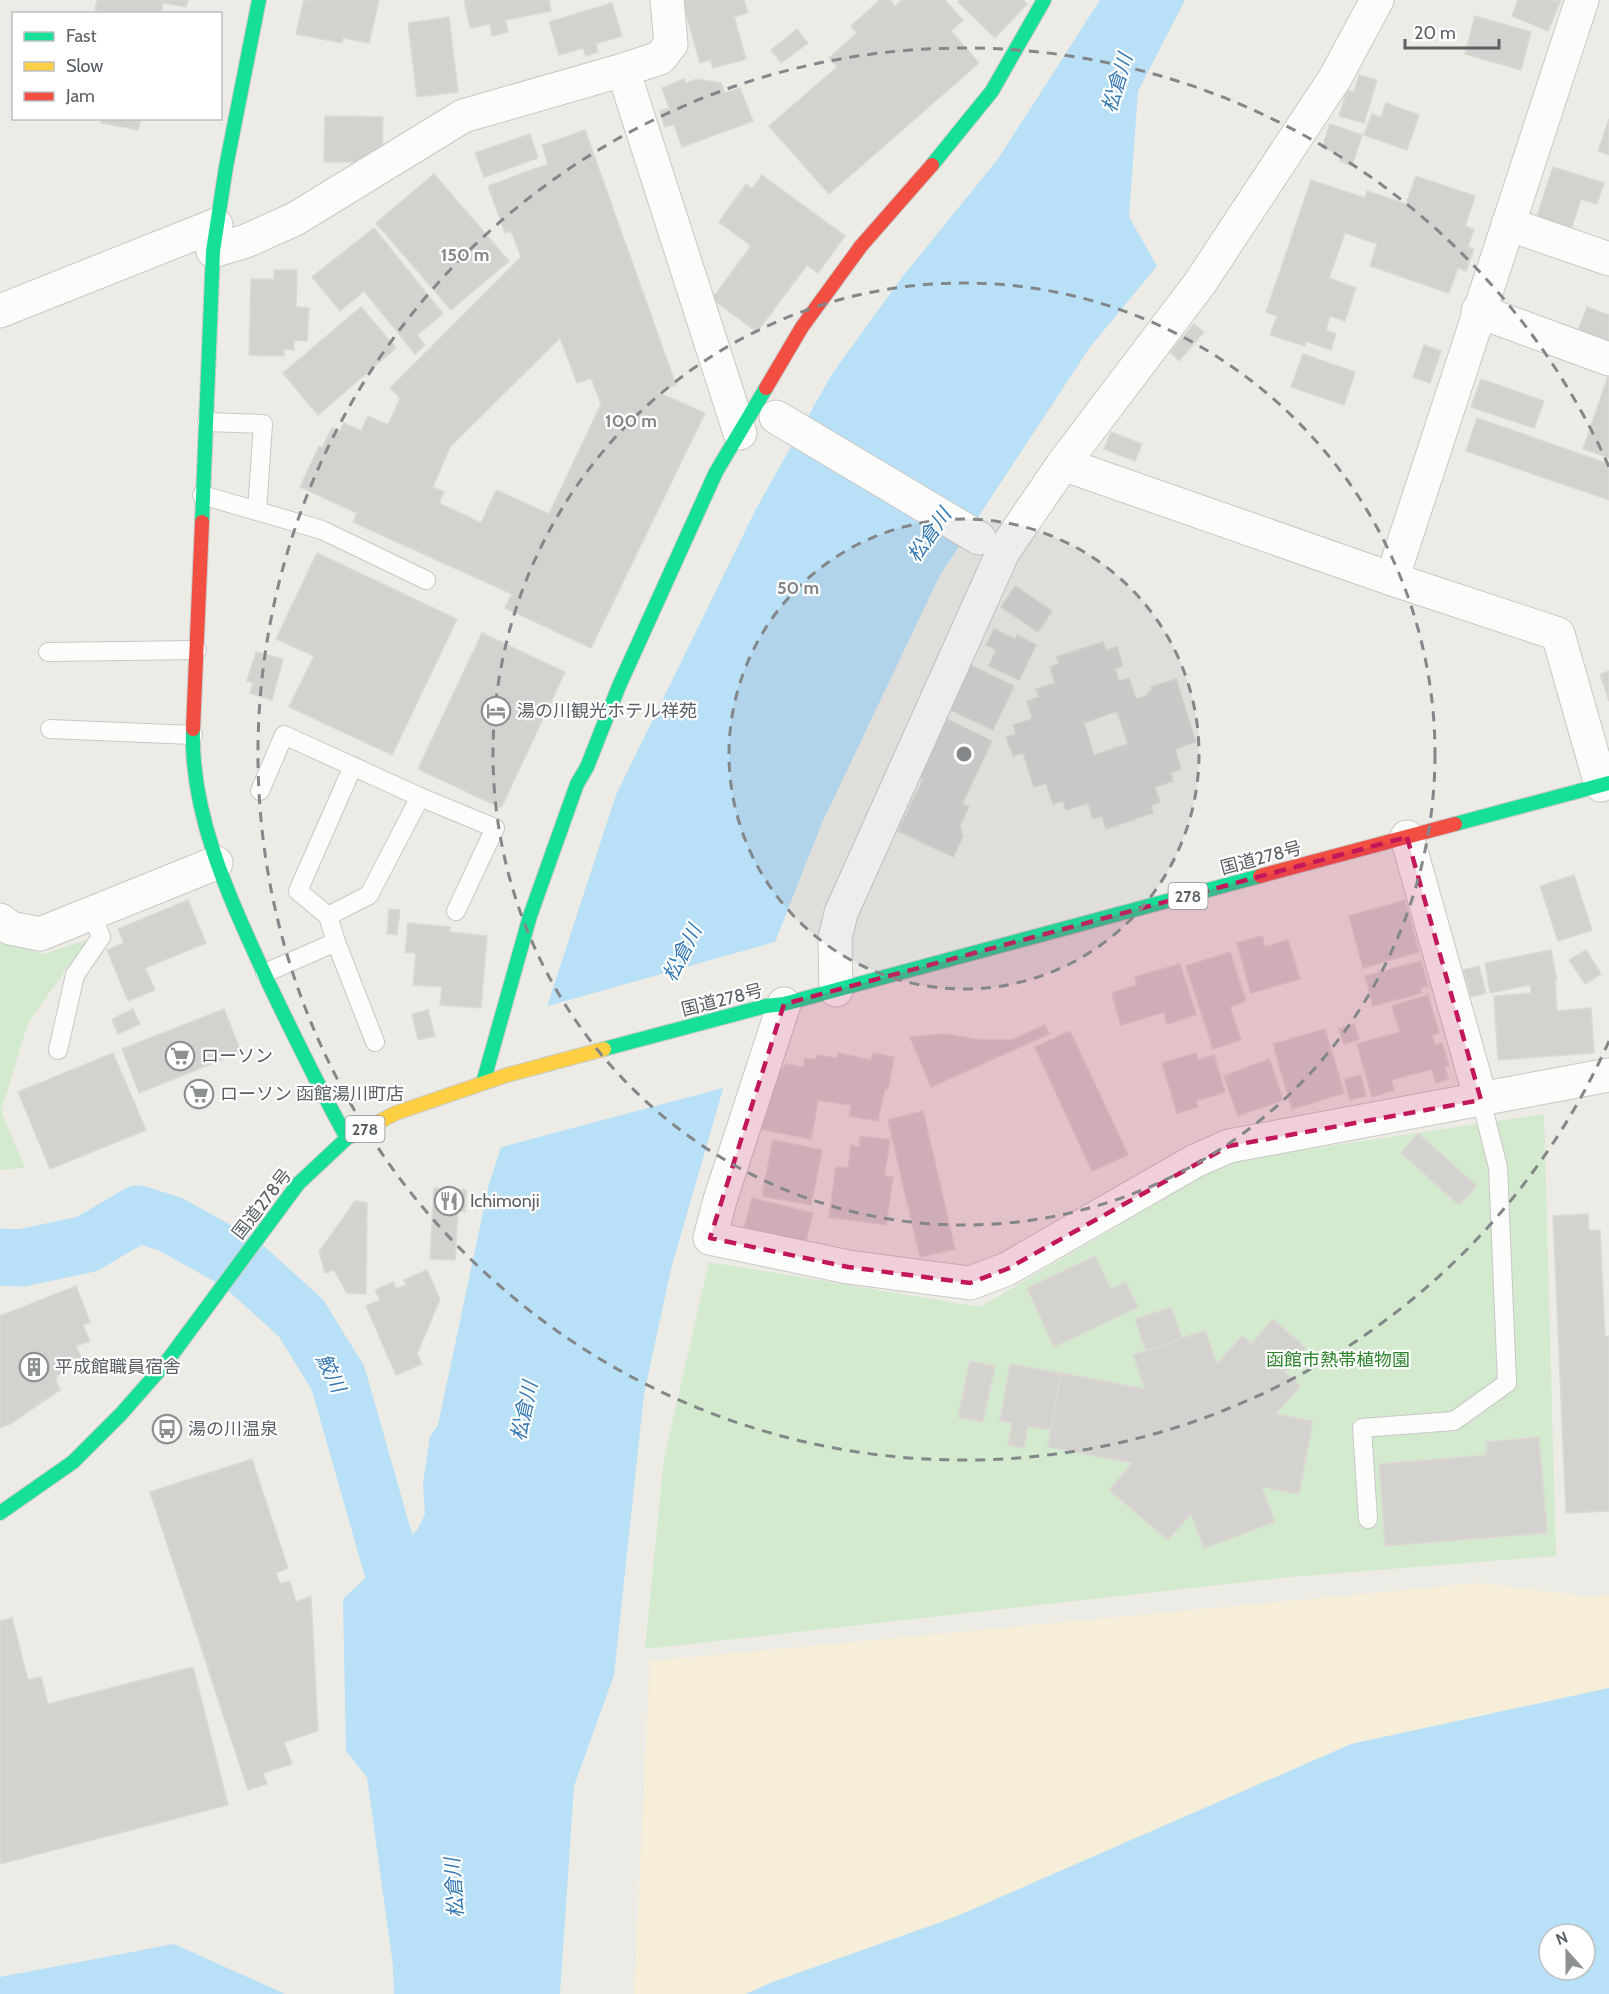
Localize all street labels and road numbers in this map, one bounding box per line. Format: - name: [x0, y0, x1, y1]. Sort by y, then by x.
- street label: 国道278号: [1218, 837, 1304, 879]
- road number: 278: [1168, 883, 1208, 909]
- street label: 国道278号: [679, 979, 765, 1021]
- road number: 278: [346, 1116, 385, 1142]
- street label: 国道278号: [228, 1164, 296, 1244]

